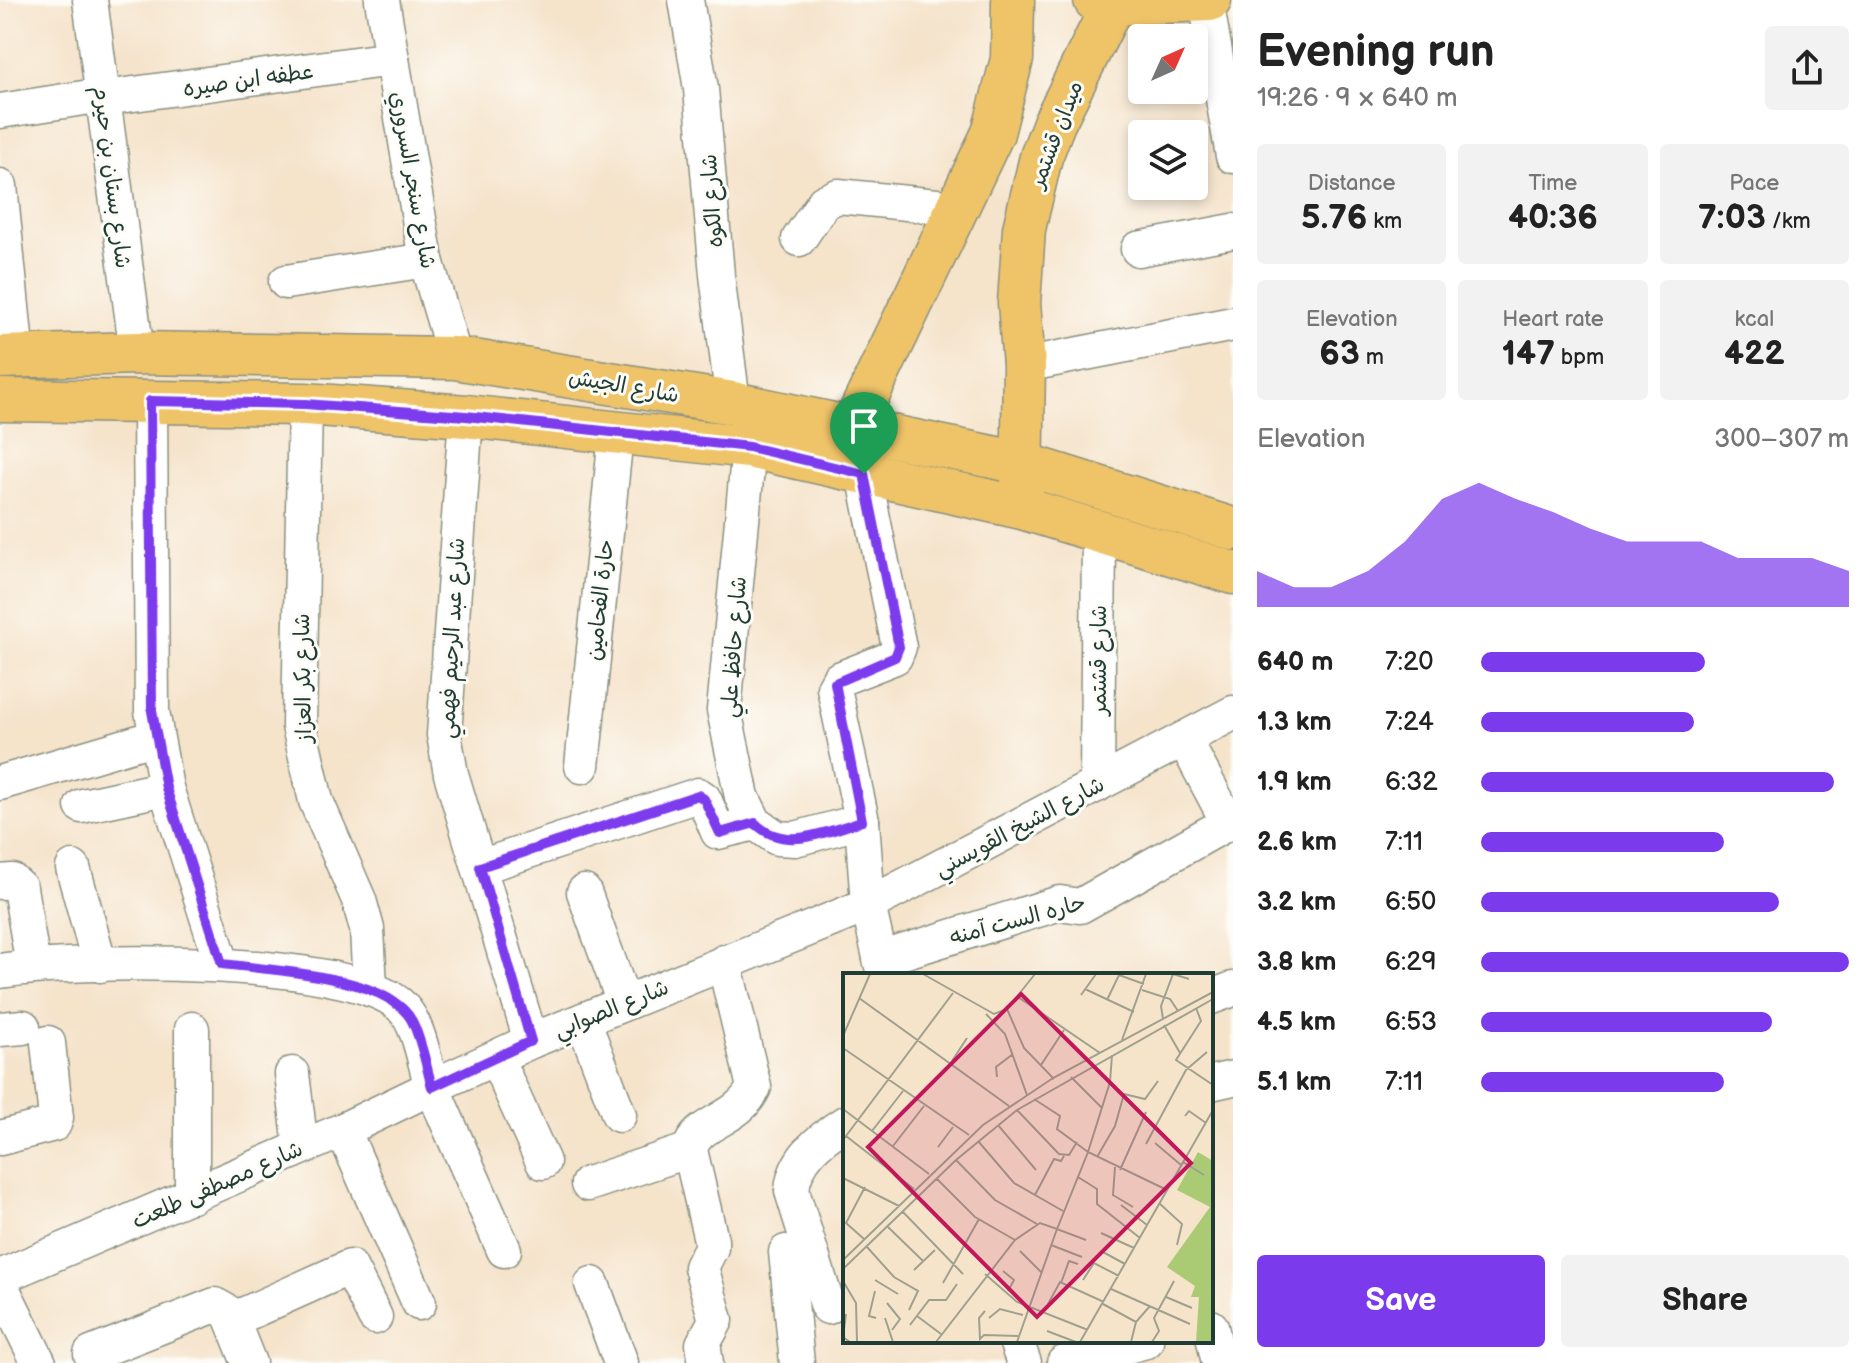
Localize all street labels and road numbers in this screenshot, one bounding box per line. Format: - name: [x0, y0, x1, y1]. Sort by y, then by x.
- street label: عطفه ابن صيره: [181, 58, 315, 103]
- street label: ميدان قشتمر: [1023, 77, 1089, 194]
- street label: شارع بستان بن حيرم: [84, 84, 136, 270]
- street label: شارع سنجر السروري: [382, 90, 441, 271]
- street label: شارع الكوه: [696, 153, 730, 249]
- street label: شارع الجيش: [566, 364, 681, 410]
- street label: شارع عبد الرحيم فهمي: [434, 537, 476, 740]
- street label: حارة الفحامين: [581, 538, 620, 662]
- street label: شارع حافظ علي: [716, 575, 758, 719]
- street label: شارع قشتمر: [1086, 605, 1114, 717]
- street label: شارع بكر العزاز: [289, 613, 319, 745]
- street label: شارع الشيخ القويسني: [930, 771, 1112, 888]
- street label: حاره الست آمنه: [947, 889, 1088, 951]
- street label: شارع الصوابي: [550, 974, 675, 1049]
- street label: شارع مصطفى طلعت: [128, 1136, 308, 1236]

